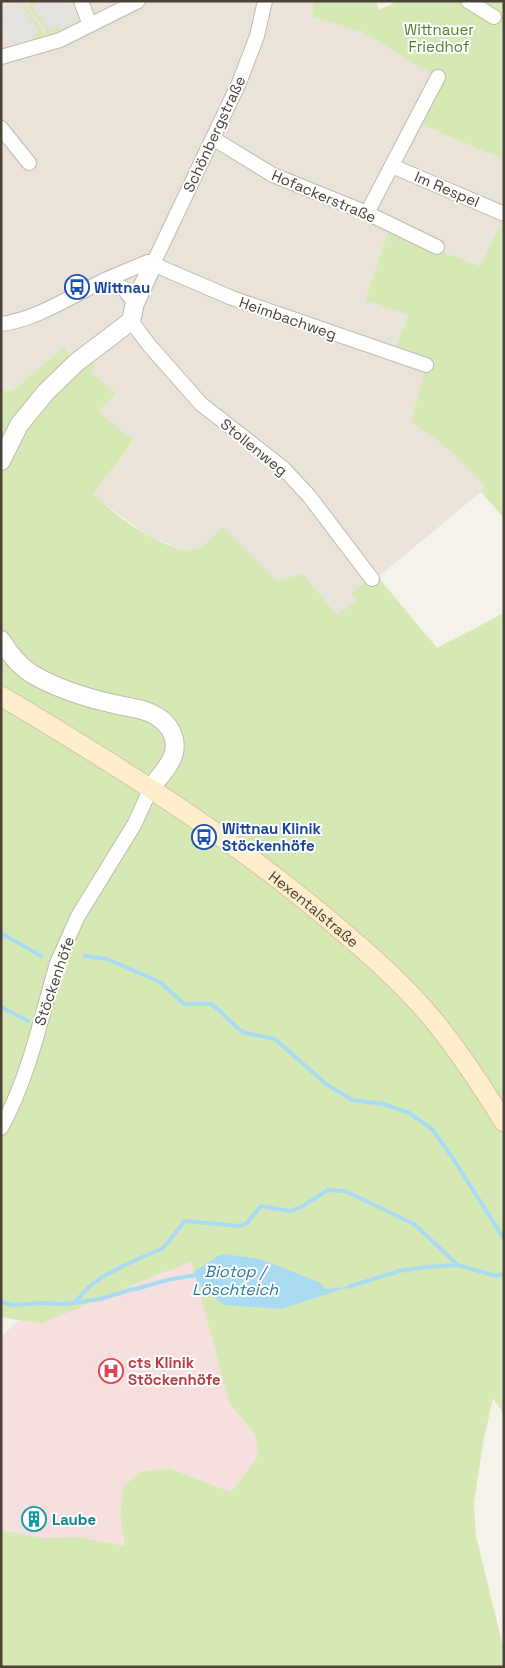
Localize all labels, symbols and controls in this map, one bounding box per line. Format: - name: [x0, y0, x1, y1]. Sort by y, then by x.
- park label: Wittnauer Friedhof: [404, 20, 474, 56]
- street label: Schönbergstraße: [179, 73, 249, 195]
- street label: Hofackerstraße: [269, 165, 379, 227]
- street label: Im Respel: [412, 167, 482, 211]
- bus stop icon: Wittnau: [64, 274, 90, 300]
- place label: Wittnau: [94, 278, 150, 297]
- street label: Heimbachweg: [237, 292, 339, 344]
- street label: Stollenweg: [217, 414, 291, 480]
- place label: Wittnau Klinik Stöckenhöfe: [222, 819, 322, 855]
- bus stop icon: Wittnau Klinik Stöckenhöfe: [191, 824, 217, 850]
- street label: Hexentalstraße: [265, 866, 363, 951]
- street label: Stöckenhöfe: [30, 934, 78, 1028]
- water label: Biotop / Löschteich: [192, 1261, 279, 1300]
- place label: cts Klinik Stöckenhöfe: [128, 1353, 221, 1389]
- hospital icon: cts Klinik Stöckenhöfe: [98, 1358, 124, 1384]
- building icon: Laube: [21, 1506, 47, 1532]
- place label: Laube: [52, 1510, 96, 1529]

